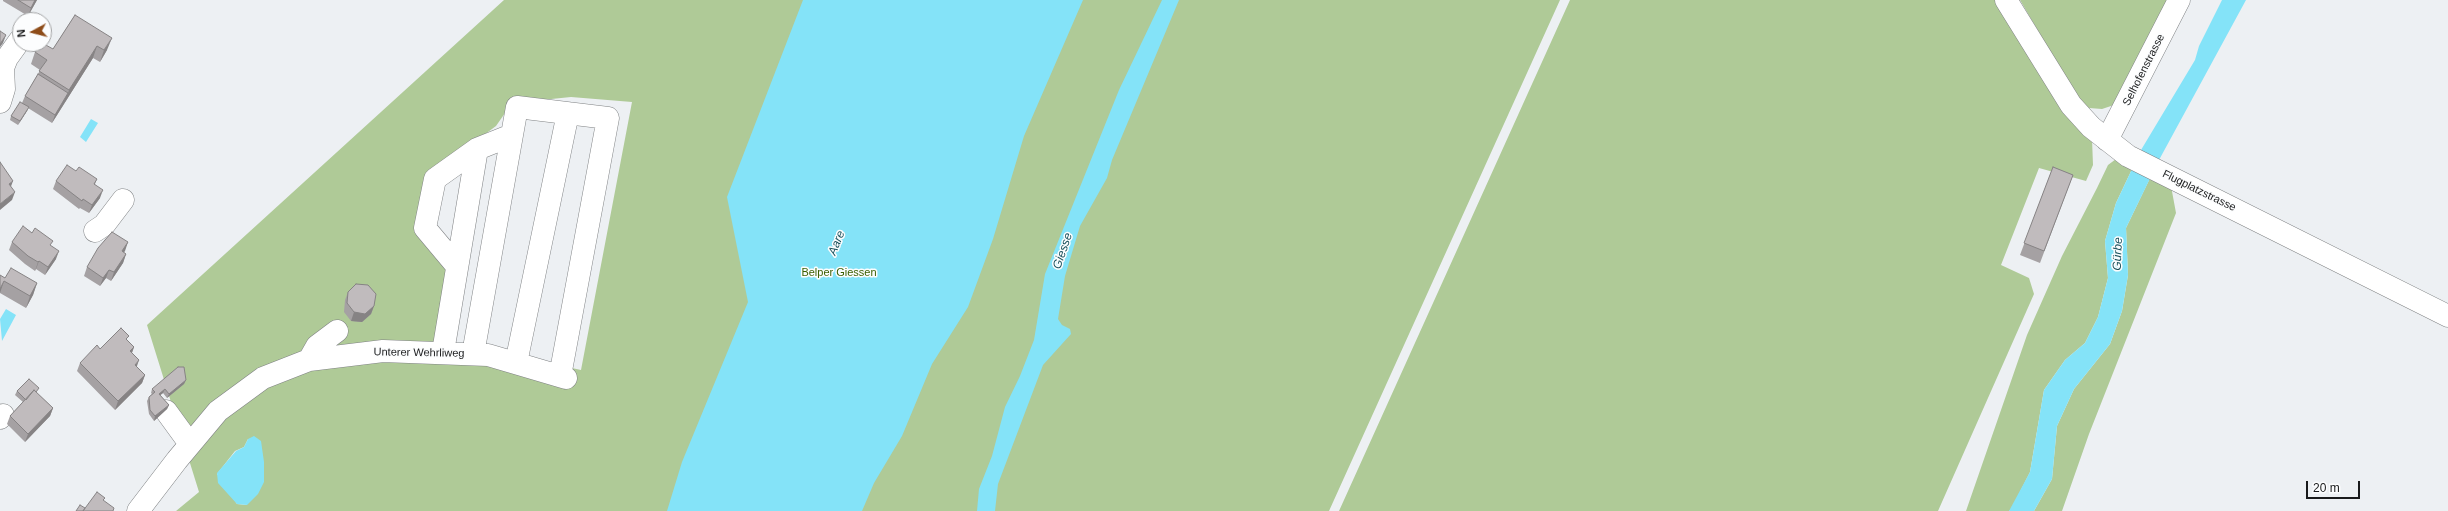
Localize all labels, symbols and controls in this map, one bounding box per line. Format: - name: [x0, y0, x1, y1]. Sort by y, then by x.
- north arrow: [12, 12, 52, 52]
- text: N: [15, 29, 28, 38]
- street label: Selhofenstrasse: [2120, 32, 2168, 108]
- street label: Flugplatzstrasse: [2160, 168, 2238, 214]
- water label: Aare: [826, 229, 848, 257]
- water label: Giesse: [1050, 231, 1076, 271]
- water label: Gürbe: [2110, 237, 2126, 271]
- park label: Belper Giessen: [801, 266, 877, 280]
- street label: Unterer Wehrliweg: [373, 346, 465, 360]
- scale bar: [2308, 473, 2362, 499]
- text: 20 m: [2313, 481, 2340, 495]

